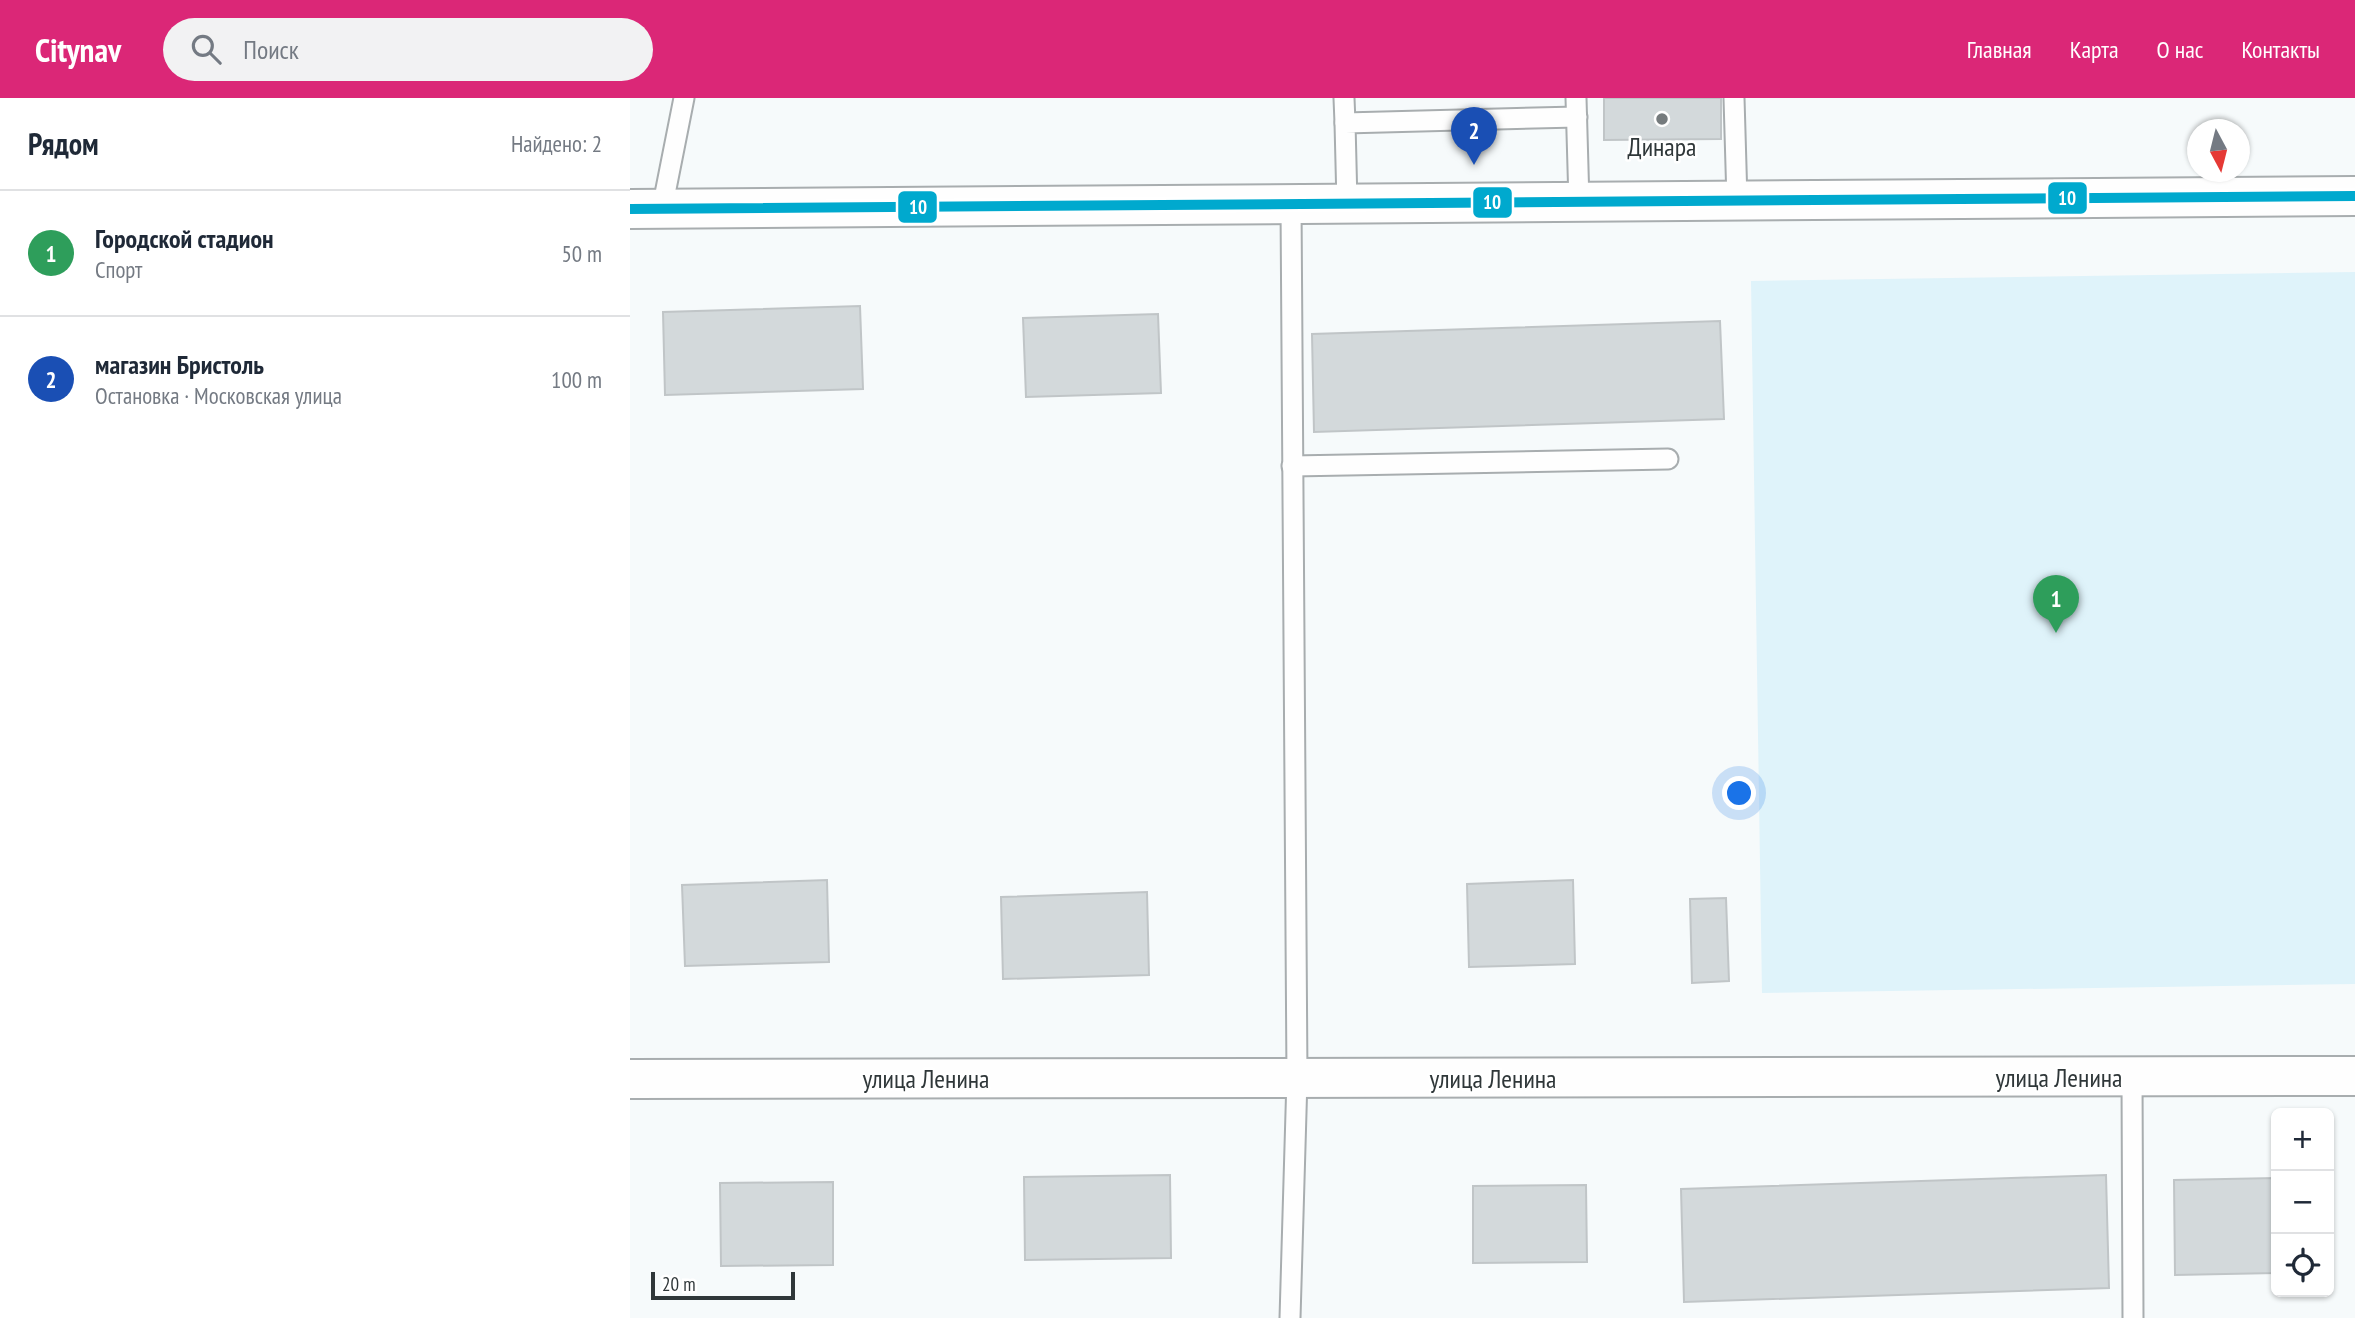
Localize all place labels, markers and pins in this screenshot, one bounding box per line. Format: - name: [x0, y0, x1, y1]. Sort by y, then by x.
- pin: 2: [1451, 107, 1497, 165]
- marker: Динара: [1654, 111, 1670, 127]
- place label: Динара: [1628, 130, 1696, 163]
- pin: 1: [2033, 575, 2079, 633]

